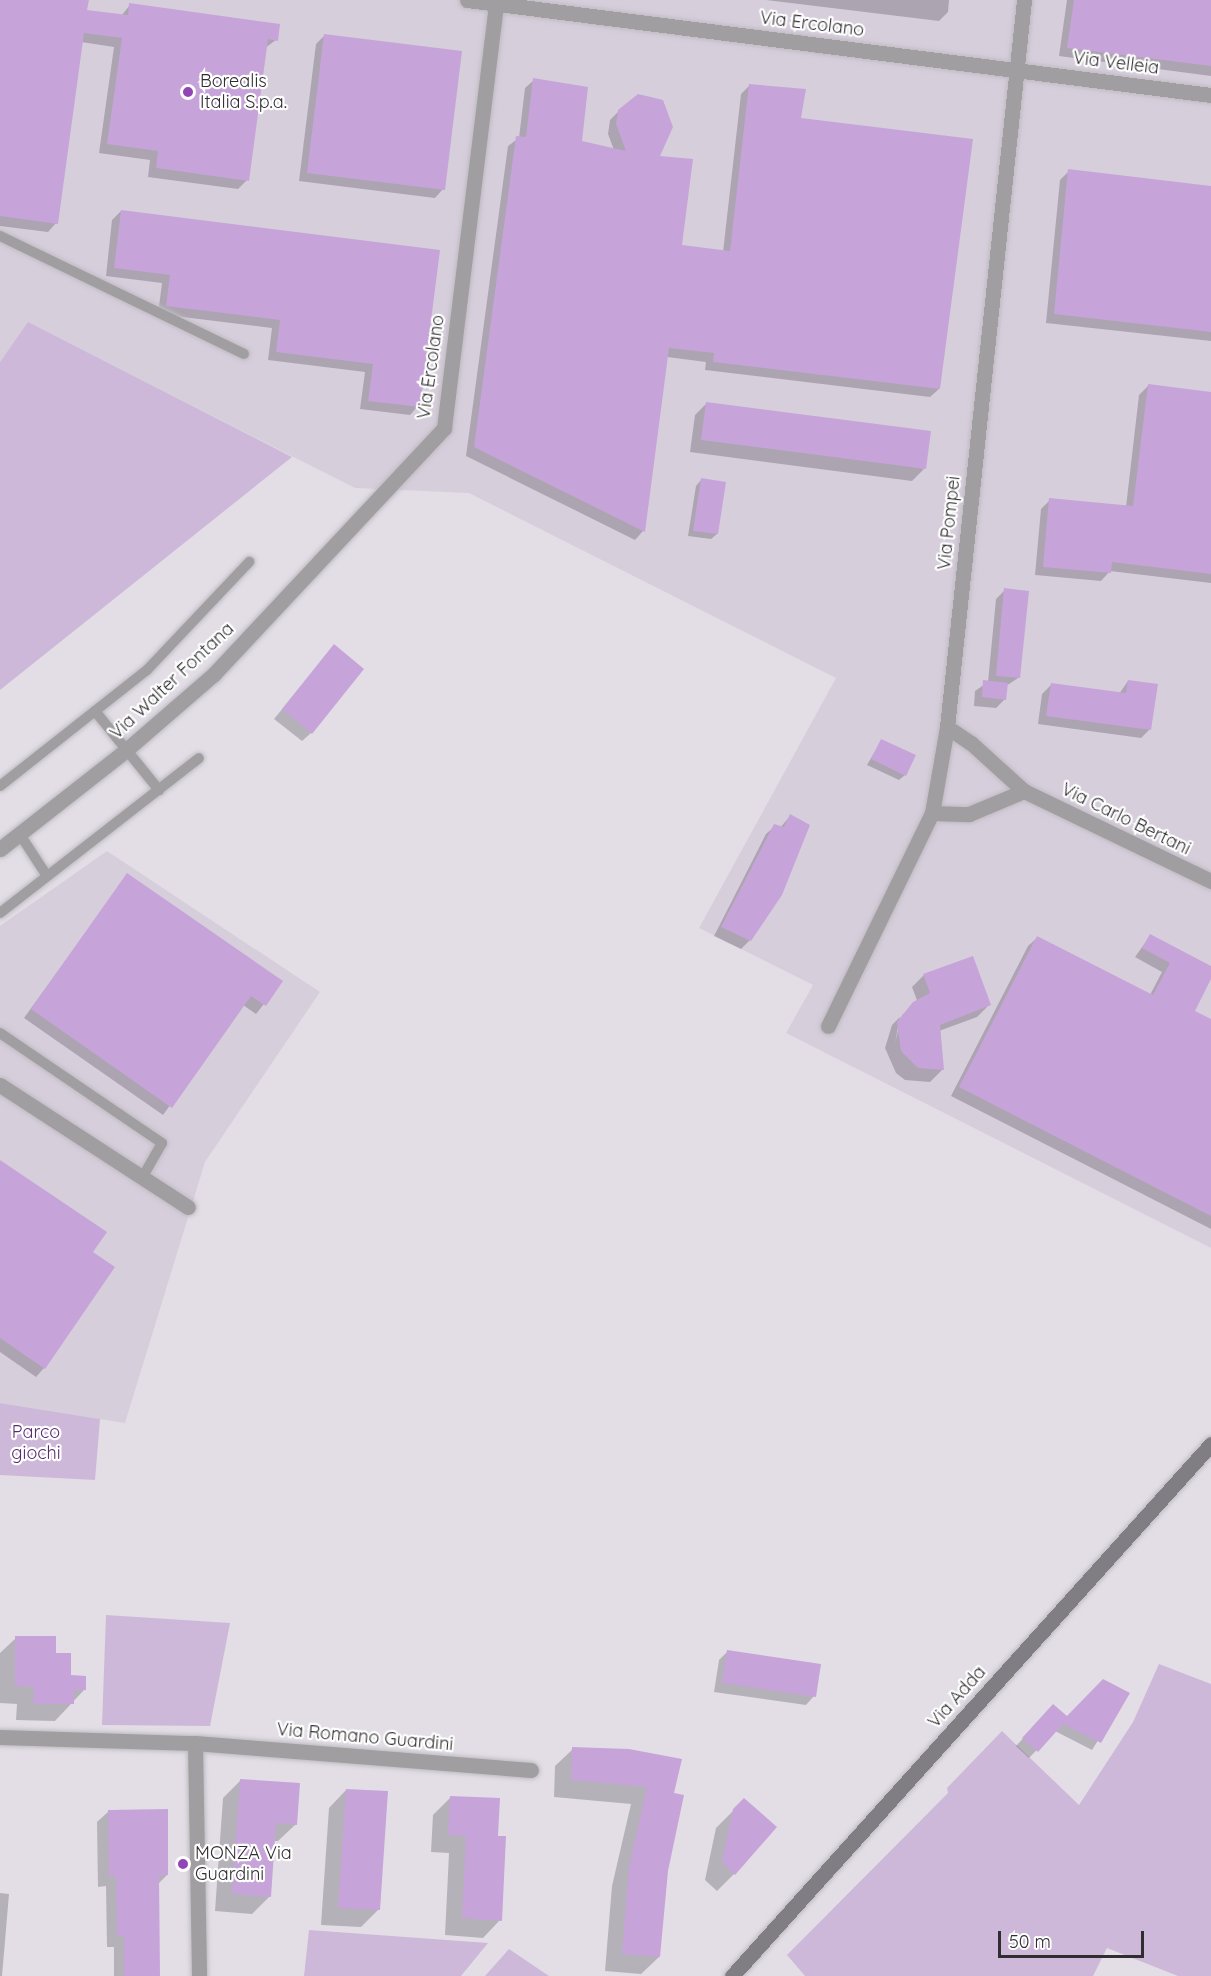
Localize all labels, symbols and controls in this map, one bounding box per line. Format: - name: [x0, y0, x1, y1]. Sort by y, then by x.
- street label: Via Ercolano: [759, 7, 865, 41]
- street label: Via Velleia: [1072, 47, 1160, 79]
- place label: Borealis Italia S.p.a.: [200, 71, 287, 113]
- marker: Borealis Italia S.p.a.: [181, 85, 195, 99]
- street label: Via Ercolano: [413, 314, 449, 420]
- street label: Via Pompei: [933, 475, 965, 571]
- street label: Via Walter Fontana: [106, 618, 238, 744]
- street label: Via Carlo Bertani: [1058, 778, 1194, 860]
- park label: Parco giochi: [11, 1422, 61, 1464]
- street label: Via Adda: [924, 1662, 990, 1732]
- street label: Via Romano Guardini: [276, 1719, 454, 1755]
- place label: MONZA Via Guardini: [195, 1843, 292, 1886]
- marker: MONZA Via Guardini: [176, 1857, 190, 1871]
- scale bar: [1001, 1919, 1146, 1957]
- text: 50 m: [1009, 1930, 1051, 1953]

